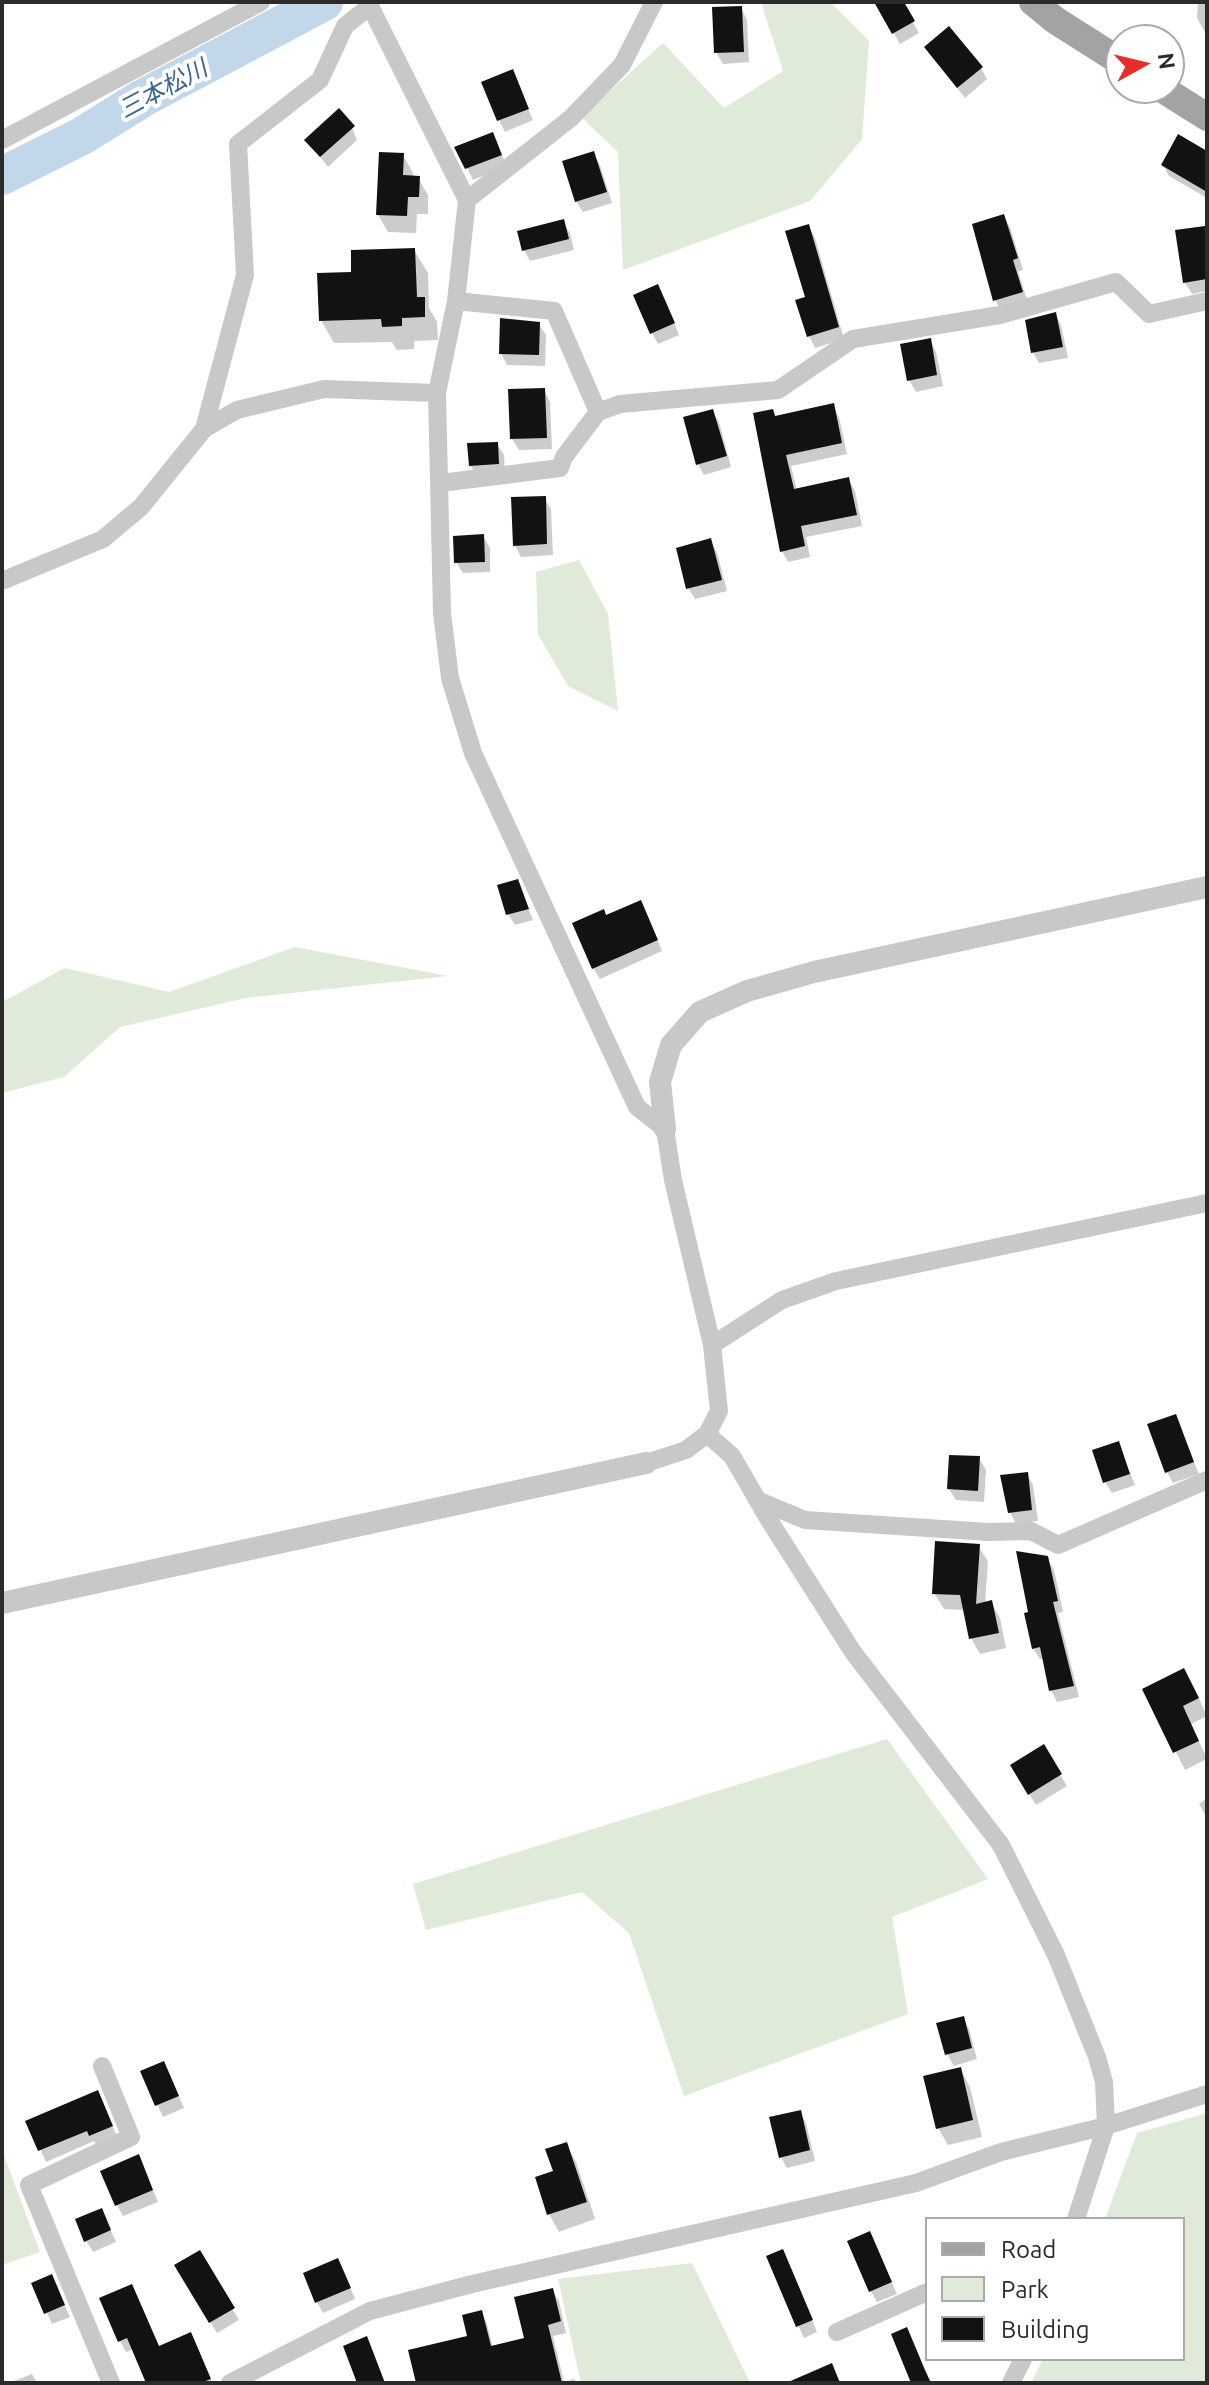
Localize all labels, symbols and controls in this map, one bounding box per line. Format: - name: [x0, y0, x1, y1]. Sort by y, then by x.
- north arrow: [1105, 24, 1185, 104]
- text: N: [1154, 51, 1181, 71]
- water label: 三本松川: [114, 54, 212, 124]
- legend: [925, 2217, 1185, 2361]
- text: Road: [1001, 2236, 1056, 2263]
- text: Park: [1001, 2276, 1049, 2303]
- text: Building: [1001, 2316, 1089, 2343]

